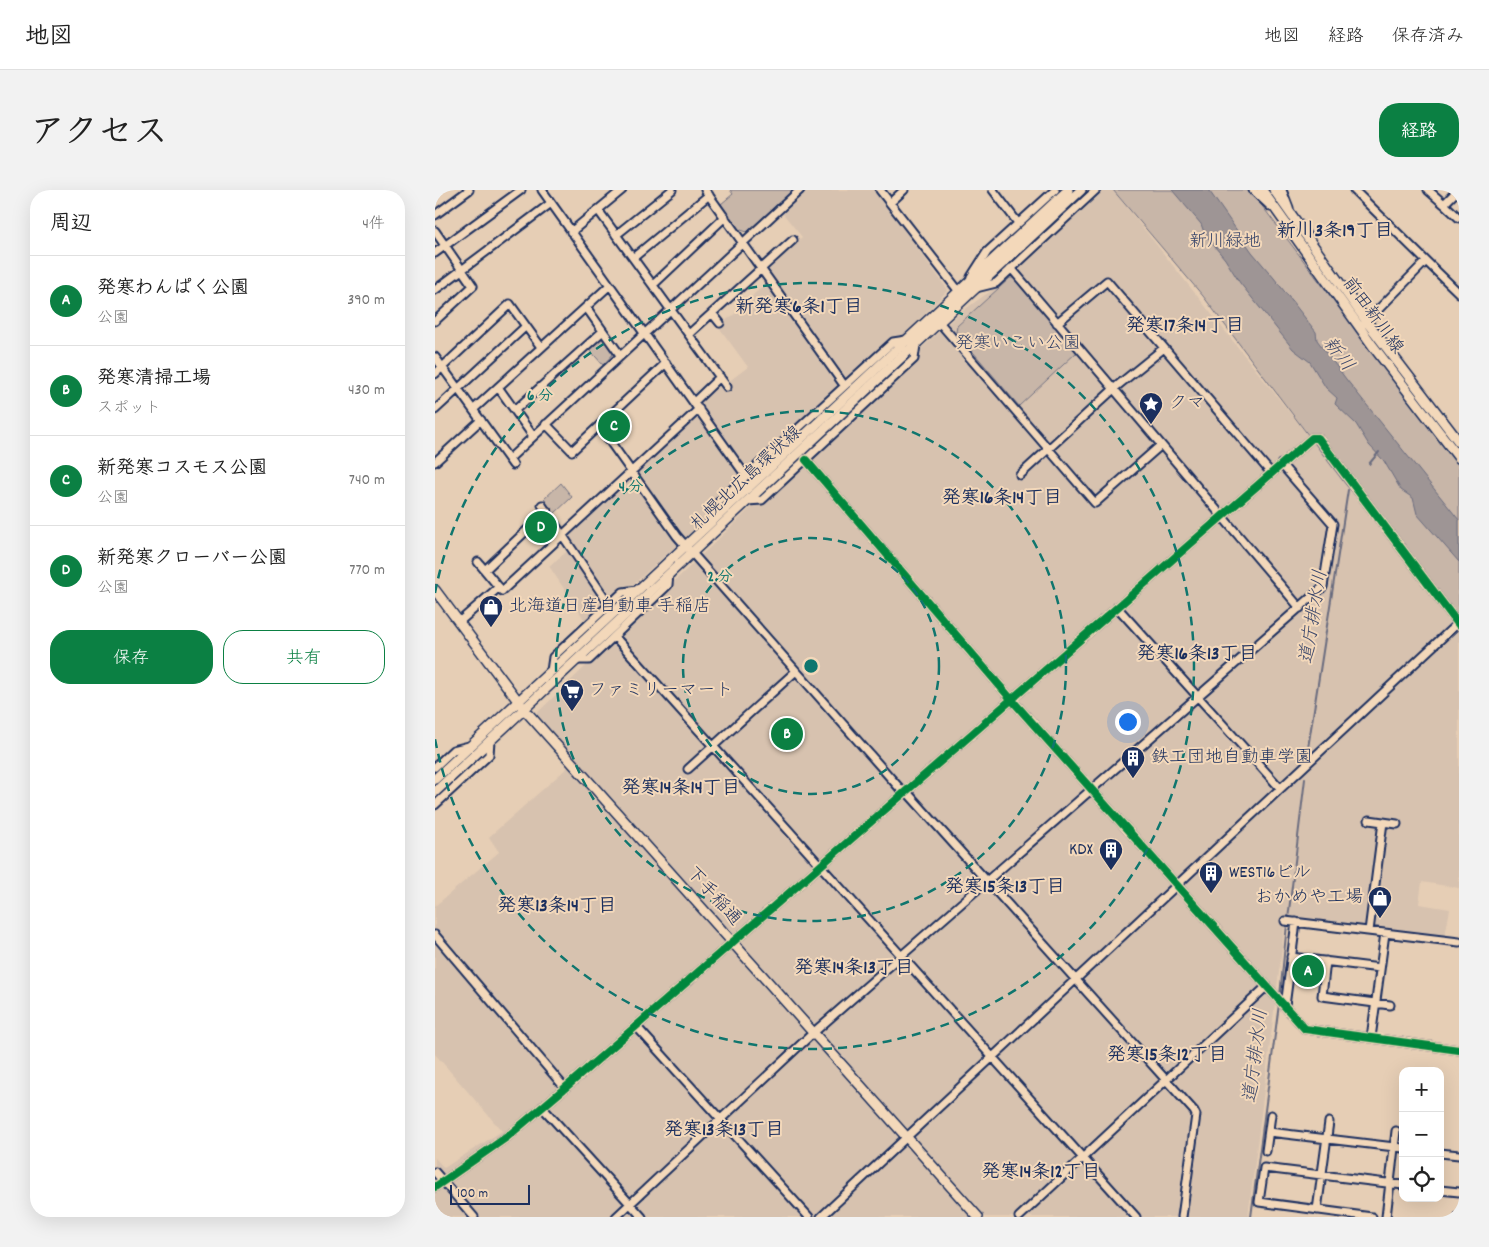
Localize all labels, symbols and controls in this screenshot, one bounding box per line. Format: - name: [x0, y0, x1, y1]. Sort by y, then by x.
- text: 地図: [25, 21, 73, 55]
- text: 地図: [1264, 25, 1300, 50]
- text: 経路: [1328, 25, 1364, 50]
- text: 保存済み: [1392, 25, 1464, 50]
- button: 経路: [1379, 103, 1459, 157]
- text: アクセス: [30, 110, 168, 160]
- text: 周辺: [50, 210, 92, 240]
- text: 4件: [362, 213, 385, 236]
- district label: 新川3条19丁目: [1277, 219, 1393, 246]
- park label: 新川緑地: [1189, 230, 1261, 255]
- street label: 前田新川線: [1337, 273, 1407, 359]
- text: 発寒わんぱく公園: [97, 276, 249, 303]
- text: A: [62, 289, 70, 312]
- text: 390 m: [347, 289, 385, 312]
- district label: 新発寒6条1丁目: [735, 295, 863, 322]
- text: 公園: [97, 307, 129, 330]
- district label: 発寒17条14丁目: [1126, 314, 1244, 341]
- park label: 発寒いこい公園: [955, 332, 1081, 357]
- water label: 新川: [1316, 333, 1358, 377]
- text: 発寒清掃工場: [97, 366, 211, 393]
- text: B: [62, 379, 70, 402]
- text: 430 m: [348, 379, 385, 402]
- text: 6 分: [527, 386, 553, 408]
- place icon: クマ: [1138, 391, 1164, 425]
- place label: クマ: [1169, 392, 1205, 417]
- text: スポット: [97, 397, 161, 420]
- pin: C: [598, 407, 630, 445]
- street label: 札幌北広島環状線: [686, 421, 808, 537]
- text: 新発寒コスモス公園: [97, 456, 267, 483]
- text: C: [62, 469, 70, 492]
- text: 740 m: [349, 469, 385, 492]
- text: 4 分: [619, 477, 643, 499]
- district label: 発寒16条14丁目: [942, 486, 1062, 513]
- text: 公園: [97, 487, 129, 510]
- pin: D: [525, 508, 557, 546]
- text: 新発寒クローバー公園: [97, 546, 287, 573]
- text: D: [62, 559, 70, 582]
- text: 770 m: [349, 559, 385, 582]
- text: 2 分: [708, 567, 733, 589]
- water label: 道庁排水川: [1294, 568, 1336, 666]
- text: 公園: [97, 577, 129, 600]
- shop icon: 北海道日産自動車 手稲店: [478, 594, 504, 628]
- place label: 北海道日産自動車 手稲店: [509, 595, 711, 620]
- button: 保存: [50, 630, 213, 684]
- button: 共有: [223, 630, 385, 684]
- district label: 発寒16条13丁目: [1136, 642, 1258, 669]
- centre of rings: [802, 657, 820, 675]
- supermarket icon: ファミリーマート: [559, 678, 585, 712]
- place label: ファミリーマート: [589, 679, 733, 704]
- your location: [1115, 709, 1141, 735]
- pin: B: [771, 715, 803, 753]
- building icon: 鉄工団地自動車学園: [1120, 745, 1146, 779]
- place label: 鉄工団地自動車学園: [1151, 746, 1313, 771]
- district label: 発寒14条14丁目: [621, 776, 741, 803]
- building icon: KDX: [1098, 837, 1124, 871]
- place label: KDX: [1069, 838, 1093, 863]
- building icon: WEST16ビル: [1198, 860, 1224, 894]
- place label: WEST16ビル: [1229, 861, 1311, 886]
- street label: 下手稲通: [680, 862, 746, 932]
- district label: 発寒15条13丁目: [945, 875, 1065, 902]
- shop icon: おかめや工場: [1367, 885, 1393, 919]
- place label: おかめや工場: [1255, 886, 1363, 911]
- district label: 発寒13条14丁目: [497, 894, 617, 921]
- pin: A: [1292, 952, 1324, 990]
- district label: 発寒14条13丁目: [794, 956, 914, 983]
- water label: 道庁排水川: [1238, 1007, 1276, 1105]
- district label: 発寒15条12丁目: [1107, 1043, 1227, 1070]
- map controls: [1399, 1067, 1444, 1202]
- button: +: [1399, 1067, 1444, 1112]
- button: −: [1399, 1112, 1444, 1157]
- district label: 発寒13条13丁目: [664, 1118, 784, 1145]
- button: locate: [1399, 1157, 1444, 1202]
- district label: 発寒14条12丁目: [981, 1160, 1101, 1187]
- scale bar: [450, 1182, 530, 1205]
- text: 100 m: [457, 1184, 488, 1204]

